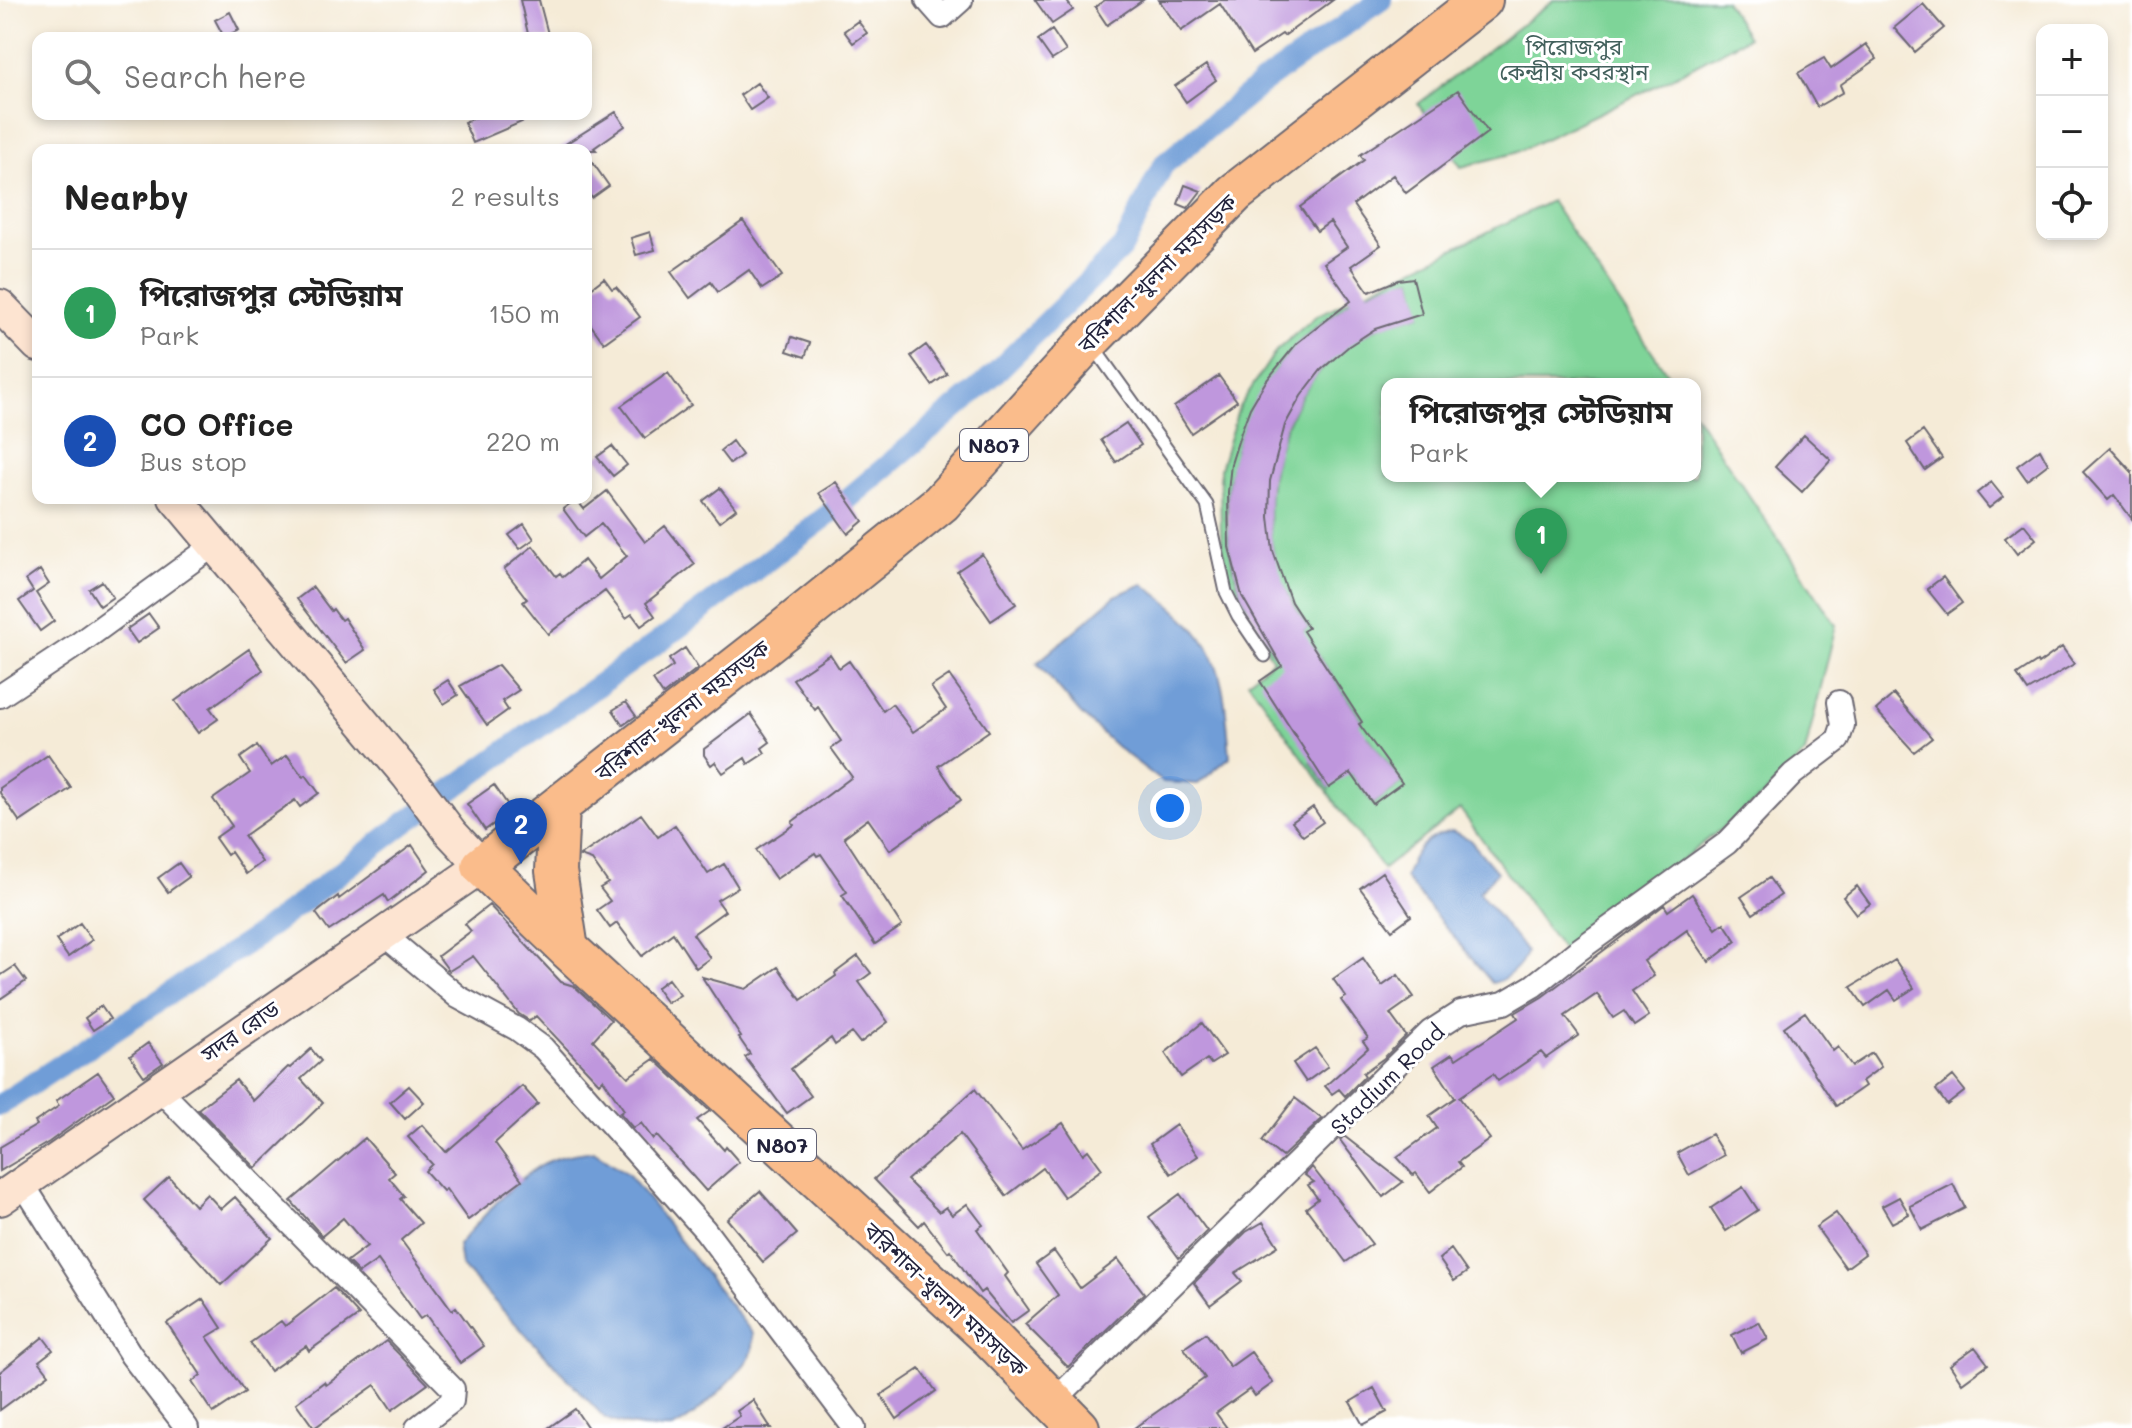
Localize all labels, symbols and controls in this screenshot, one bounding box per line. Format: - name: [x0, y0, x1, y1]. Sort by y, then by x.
- map controls: [2036, 24, 2108, 240]
- button: +: [2036, 24, 2108, 96]
- search box: [32, 32, 592, 120]
- park label: পিরোজপুর কেন্দ্রীয় কবরস্থান: [1499, 32, 1649, 86]
- icon: search: [60, 54, 104, 98]
- text: Search here: [124, 56, 307, 96]
- button: −: [2036, 96, 2108, 168]
- button: locate: [2036, 168, 2108, 240]
- text: Nearby: [64, 174, 189, 219]
- text: 2 results: [451, 179, 560, 213]
- street label: বরিশাল-খুলনা মহাসড়ক: [1071, 187, 1243, 359]
- text: পিরোজপুর স্টেডিয়াম: [140, 274, 403, 314]
- text: 1: [84, 296, 96, 330]
- text: 150 m: [488, 296, 560, 330]
- text: Park: [140, 318, 199, 352]
- popup: [1381, 378, 1701, 482]
- text: পিরোজপুর স্টেডিয়াম: [1410, 391, 1672, 431]
- text: CO Office: [140, 404, 293, 444]
- text: 2: [83, 424, 97, 458]
- text: 220 m: [486, 424, 560, 458]
- road number: N807: [960, 429, 1028, 461]
- text: Park: [1410, 435, 1469, 469]
- text: Bus stop: [140, 444, 247, 478]
- pin: 1: [1515, 508, 1567, 574]
- street label: বরিশাল-খুলনা মহাসড়ক: [588, 633, 775, 788]
- your location: [1150, 788, 1190, 828]
- pin: 2: [495, 798, 547, 864]
- street label: সদর রোড: [195, 994, 285, 1069]
- street label: Stadium Road: [1324, 1017, 1450, 1141]
- road number: N807: [748, 1129, 816, 1161]
- street label: বরিশাল-খুলনা মহাসড়ক: [857, 1215, 1034, 1382]

